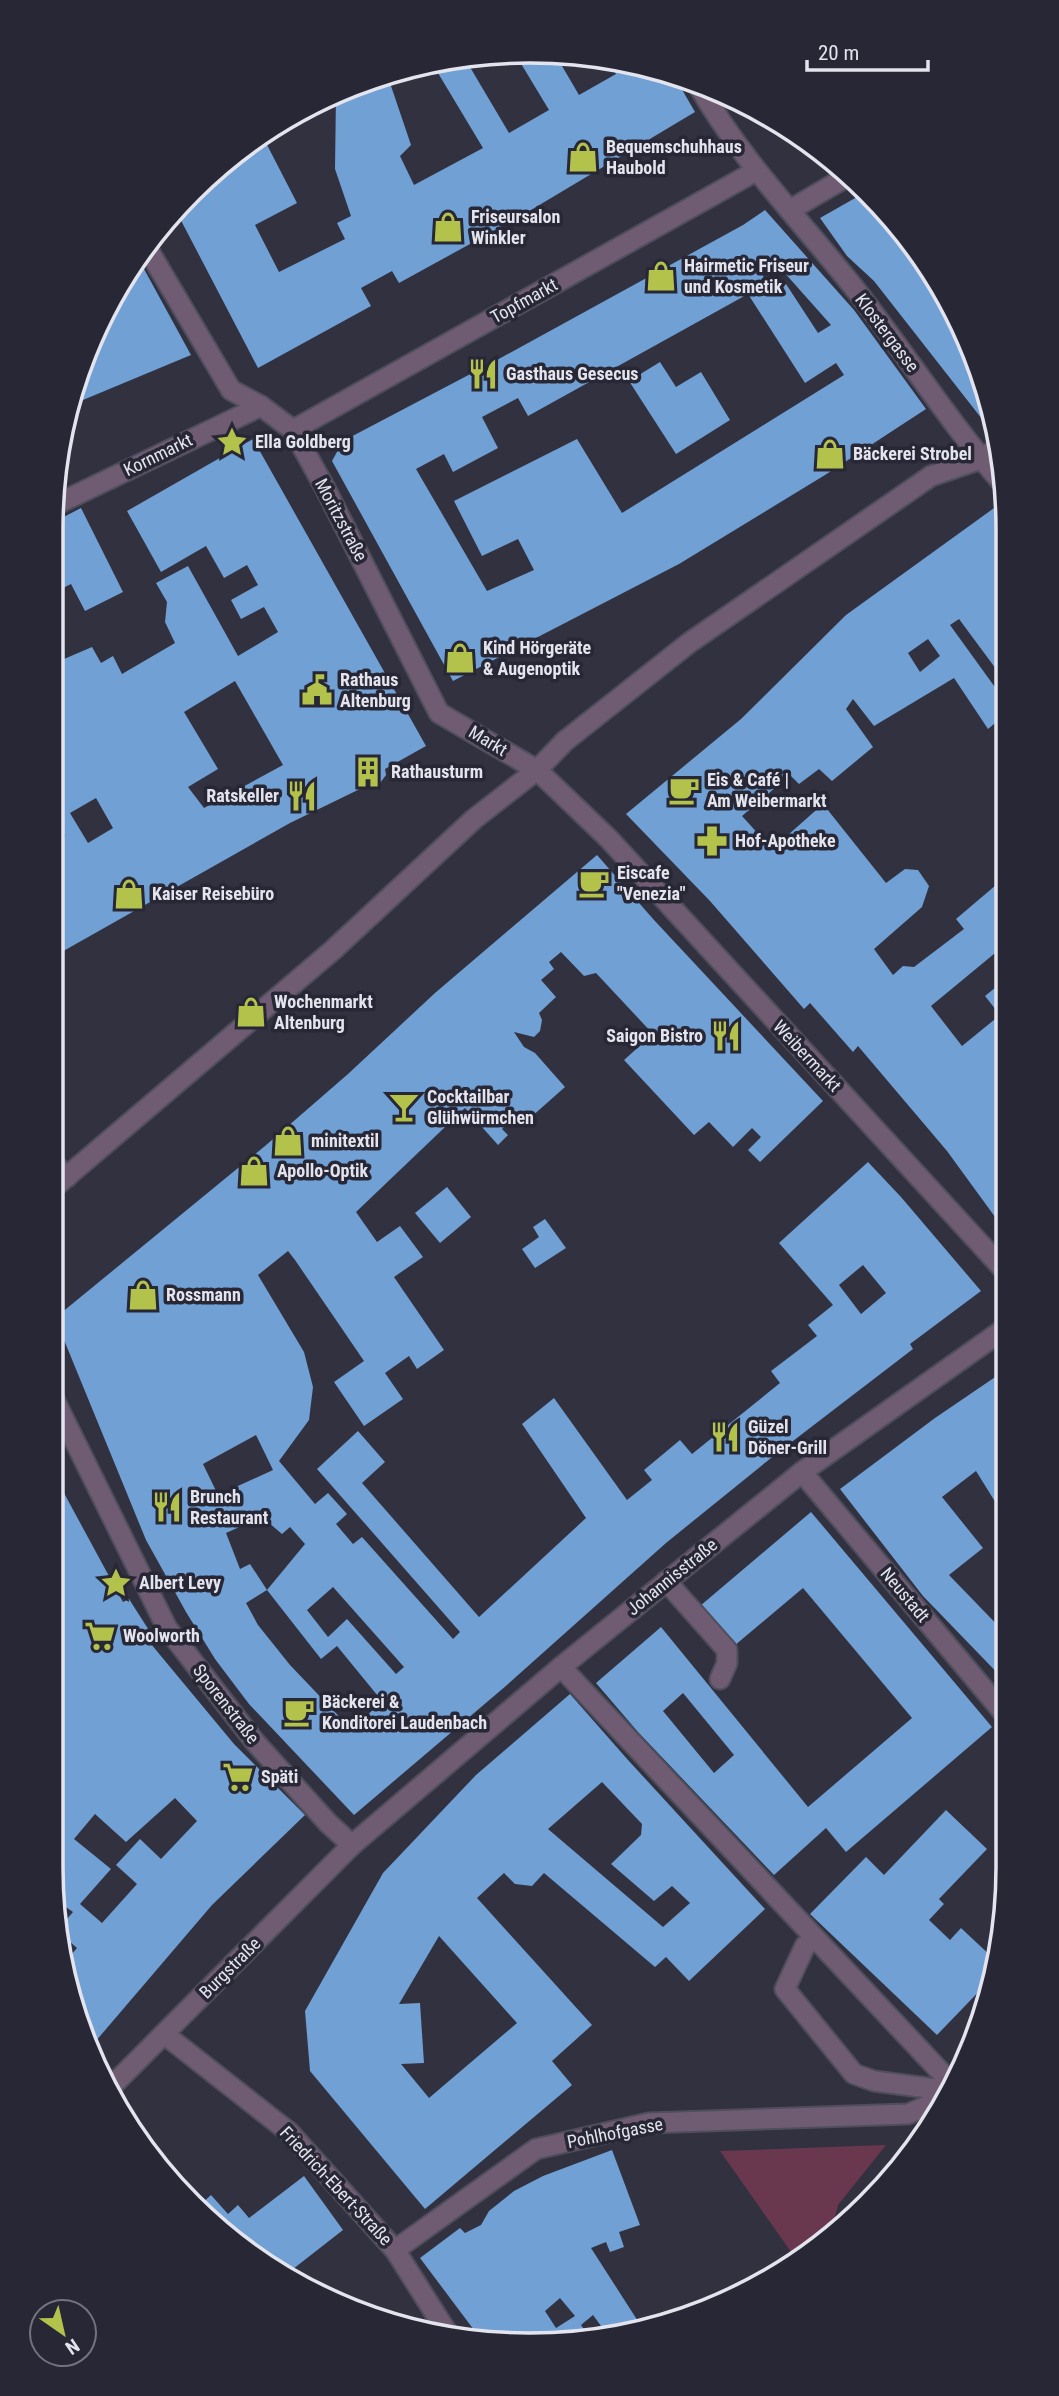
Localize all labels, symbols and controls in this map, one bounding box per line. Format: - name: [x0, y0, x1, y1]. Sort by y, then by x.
- scale bar: [807, 28, 928, 72]
- text: 20 m: [818, 41, 859, 65]
- place label: Bequemschuhhaus Haubold: [606, 136, 742, 178]
- shop icon: Bequemschuhhaus Haubold: [566, 140, 600, 174]
- place label: Friseursalon Winkler: [471, 206, 560, 248]
- shop icon: Friseursalon Winkler: [431, 210, 465, 244]
- place label: Hairmetic Friseur und Kosmetik: [684, 255, 809, 297]
- shop icon: Hairmetic Friseur und Kosmetik: [644, 259, 678, 293]
- street label: Topfmarkt: [487, 274, 561, 327]
- street label: Klostergasse: [851, 289, 924, 376]
- restaurant icon: Gasthaus Gesecus: [466, 357, 500, 391]
- place label: Gasthaus Gesecus: [506, 363, 638, 384]
- place icon: Ella Goldberg: [215, 425, 249, 459]
- street label: Kornmarkt: [120, 429, 196, 480]
- place label: Ella Goldberg: [255, 431, 351, 452]
- shop icon: Bäckerei Strobel: [813, 437, 847, 471]
- place label: Bäckerei Strobel: [853, 443, 972, 464]
- street label: Moritzstraße: [311, 475, 372, 565]
- place label: Kind Hörgeräte & Augenoptik: [483, 637, 592, 679]
- shop icon: Kind Hörgeräte & Augenoptik: [443, 641, 477, 675]
- place label: Rathaus Altenburg: [340, 669, 411, 711]
- public building icon: Rathaus Altenburg: [300, 673, 334, 707]
- street label: Markt: [465, 721, 511, 760]
- building icon: Rathausturm: [351, 755, 385, 789]
- place label: Rathausturm: [391, 761, 483, 782]
- place label: Eis & Café | Am Weibermarkt: [707, 769, 827, 811]
- cafe icon: Eis & Café | Am Weibermarkt: [667, 773, 701, 807]
- restaurant icon: Ratskeller: [285, 779, 319, 813]
- place label: Ratskeller: [206, 785, 279, 806]
- pharmacy icon: Hof-Apotheke: [695, 824, 729, 858]
- place label: Hof-Apotheke: [735, 830, 836, 851]
- place label: Eiscafe "Venezia": [617, 862, 686, 904]
- cafe icon: Eiscafe "Venezia": [577, 866, 611, 900]
- shop icon: Kaiser Reisebüro: [112, 877, 146, 911]
- place label: Kaiser Reisebüro: [152, 883, 274, 904]
- place label: Wochenmarkt Altenburg: [274, 991, 373, 1033]
- shop icon: Wochenmarkt Altenburg: [234, 995, 268, 1029]
- street label: Weibermarkt: [769, 1016, 846, 1096]
- restaurant icon: Saigon Bistro: [709, 1019, 743, 1053]
- place label: Saigon Bistro: [606, 1025, 703, 1046]
- place label: Cocktailbar Glühwürmchen: [427, 1086, 534, 1128]
- bar icon: Cocktailbar Glühwürmchen: [387, 1090, 421, 1124]
- shop icon: minitextil: [271, 1124, 305, 1158]
- place label: minitextil: [311, 1130, 379, 1151]
- shop icon: Apollo-Optik: [237, 1154, 271, 1188]
- place label: Apollo-Optik: [277, 1160, 369, 1181]
- shop icon: Rossmann: [126, 1278, 160, 1312]
- place label: Rossmann: [166, 1284, 241, 1305]
- place label: Güzel Döner-Grill: [748, 1416, 827, 1458]
- restaurant icon: Güzel Döner-Grill: [708, 1420, 742, 1454]
- place label: Brunch Restaurant: [190, 1486, 269, 1528]
- restaurant icon: Brunch Restaurant: [150, 1490, 184, 1524]
- street label: Johannisstraße: [622, 1534, 721, 1619]
- street label: Neustadt: [877, 1563, 934, 1626]
- place icon: Albert Levy: [99, 1566, 133, 1600]
- place label: Albert Levy: [139, 1572, 221, 1593]
- supermarket icon: Woolworth: [83, 1619, 117, 1653]
- place label: Woolworth: [123, 1625, 200, 1646]
- street label: Sporenstraße: [189, 1660, 264, 1748]
- place label: Bäckerei & Konditorei Laudenbach: [322, 1691, 487, 1733]
- cafe icon: Bäckerei & Konditorei Laudenbach: [282, 1695, 316, 1729]
- supermarket icon: Späti: [221, 1760, 255, 1794]
- place label: Späti: [261, 1766, 298, 1787]
- street label: Burgstraße: [195, 1933, 265, 2003]
- street label: Pohlhofgasse: [565, 2113, 665, 2152]
- street label: Friedrich-Ebert-Straße: [276, 2122, 397, 2249]
- north arrow: [28, 2298, 98, 2368]
- text: N: [61, 2334, 83, 2359]

